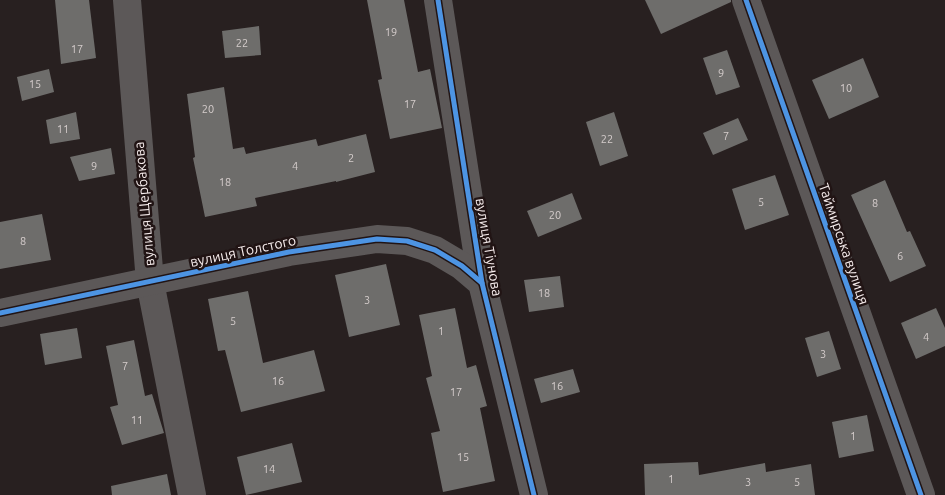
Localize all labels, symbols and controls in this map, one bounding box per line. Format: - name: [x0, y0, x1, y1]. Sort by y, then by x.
- house number: 19: [385, 26, 397, 38]
- house number: 22: [236, 37, 248, 49]
- house number: 17: [71, 43, 83, 55]
- house number: 9: [718, 67, 724, 79]
- house number: 15: [29, 78, 41, 90]
- house number: 10: [840, 82, 852, 94]
- house number: 17: [404, 98, 416, 110]
- house number: 20: [202, 103, 214, 115]
- house number: 11: [57, 123, 69, 135]
- house number: 7: [723, 130, 729, 142]
- house number: 22: [601, 133, 613, 145]
- street label: вулиця Щербакова: [131, 141, 157, 267]
- house number: 2: [348, 152, 354, 164]
- house number: 9: [91, 160, 97, 172]
- house number: 4: [292, 160, 298, 172]
- house number: 18: [219, 176, 231, 188]
- street label: Таймирська вулиця: [816, 181, 872, 307]
- house number: 5: [758, 196, 764, 208]
- street label: вулиця Тіунова: [472, 197, 506, 297]
- house number: 8: [872, 197, 878, 209]
- house number: 20: [549, 209, 561, 221]
- street label: вулиця Толстого: [189, 232, 297, 270]
- house number: 8: [20, 235, 26, 247]
- house number: 6: [897, 250, 903, 262]
- house number: 18: [538, 287, 550, 299]
- house number: 3: [364, 294, 370, 306]
- house number: 5: [230, 315, 236, 327]
- house number: 1: [438, 325, 444, 337]
- house number: 4: [923, 331, 929, 343]
- house number: 3: [820, 348, 826, 360]
- house number: 7: [122, 360, 128, 372]
- house number: 16: [272, 375, 284, 387]
- house number: 16: [551, 380, 563, 392]
- house number: 17: [450, 386, 462, 398]
- house number: 11: [131, 414, 143, 426]
- house number: 1: [850, 430, 856, 442]
- house number: 15: [457, 451, 469, 463]
- house number: 14: [263, 463, 275, 475]
- house number: 1: [668, 473, 674, 485]
- house number: 3: [745, 476, 751, 488]
- house number: 5: [794, 476, 800, 488]

